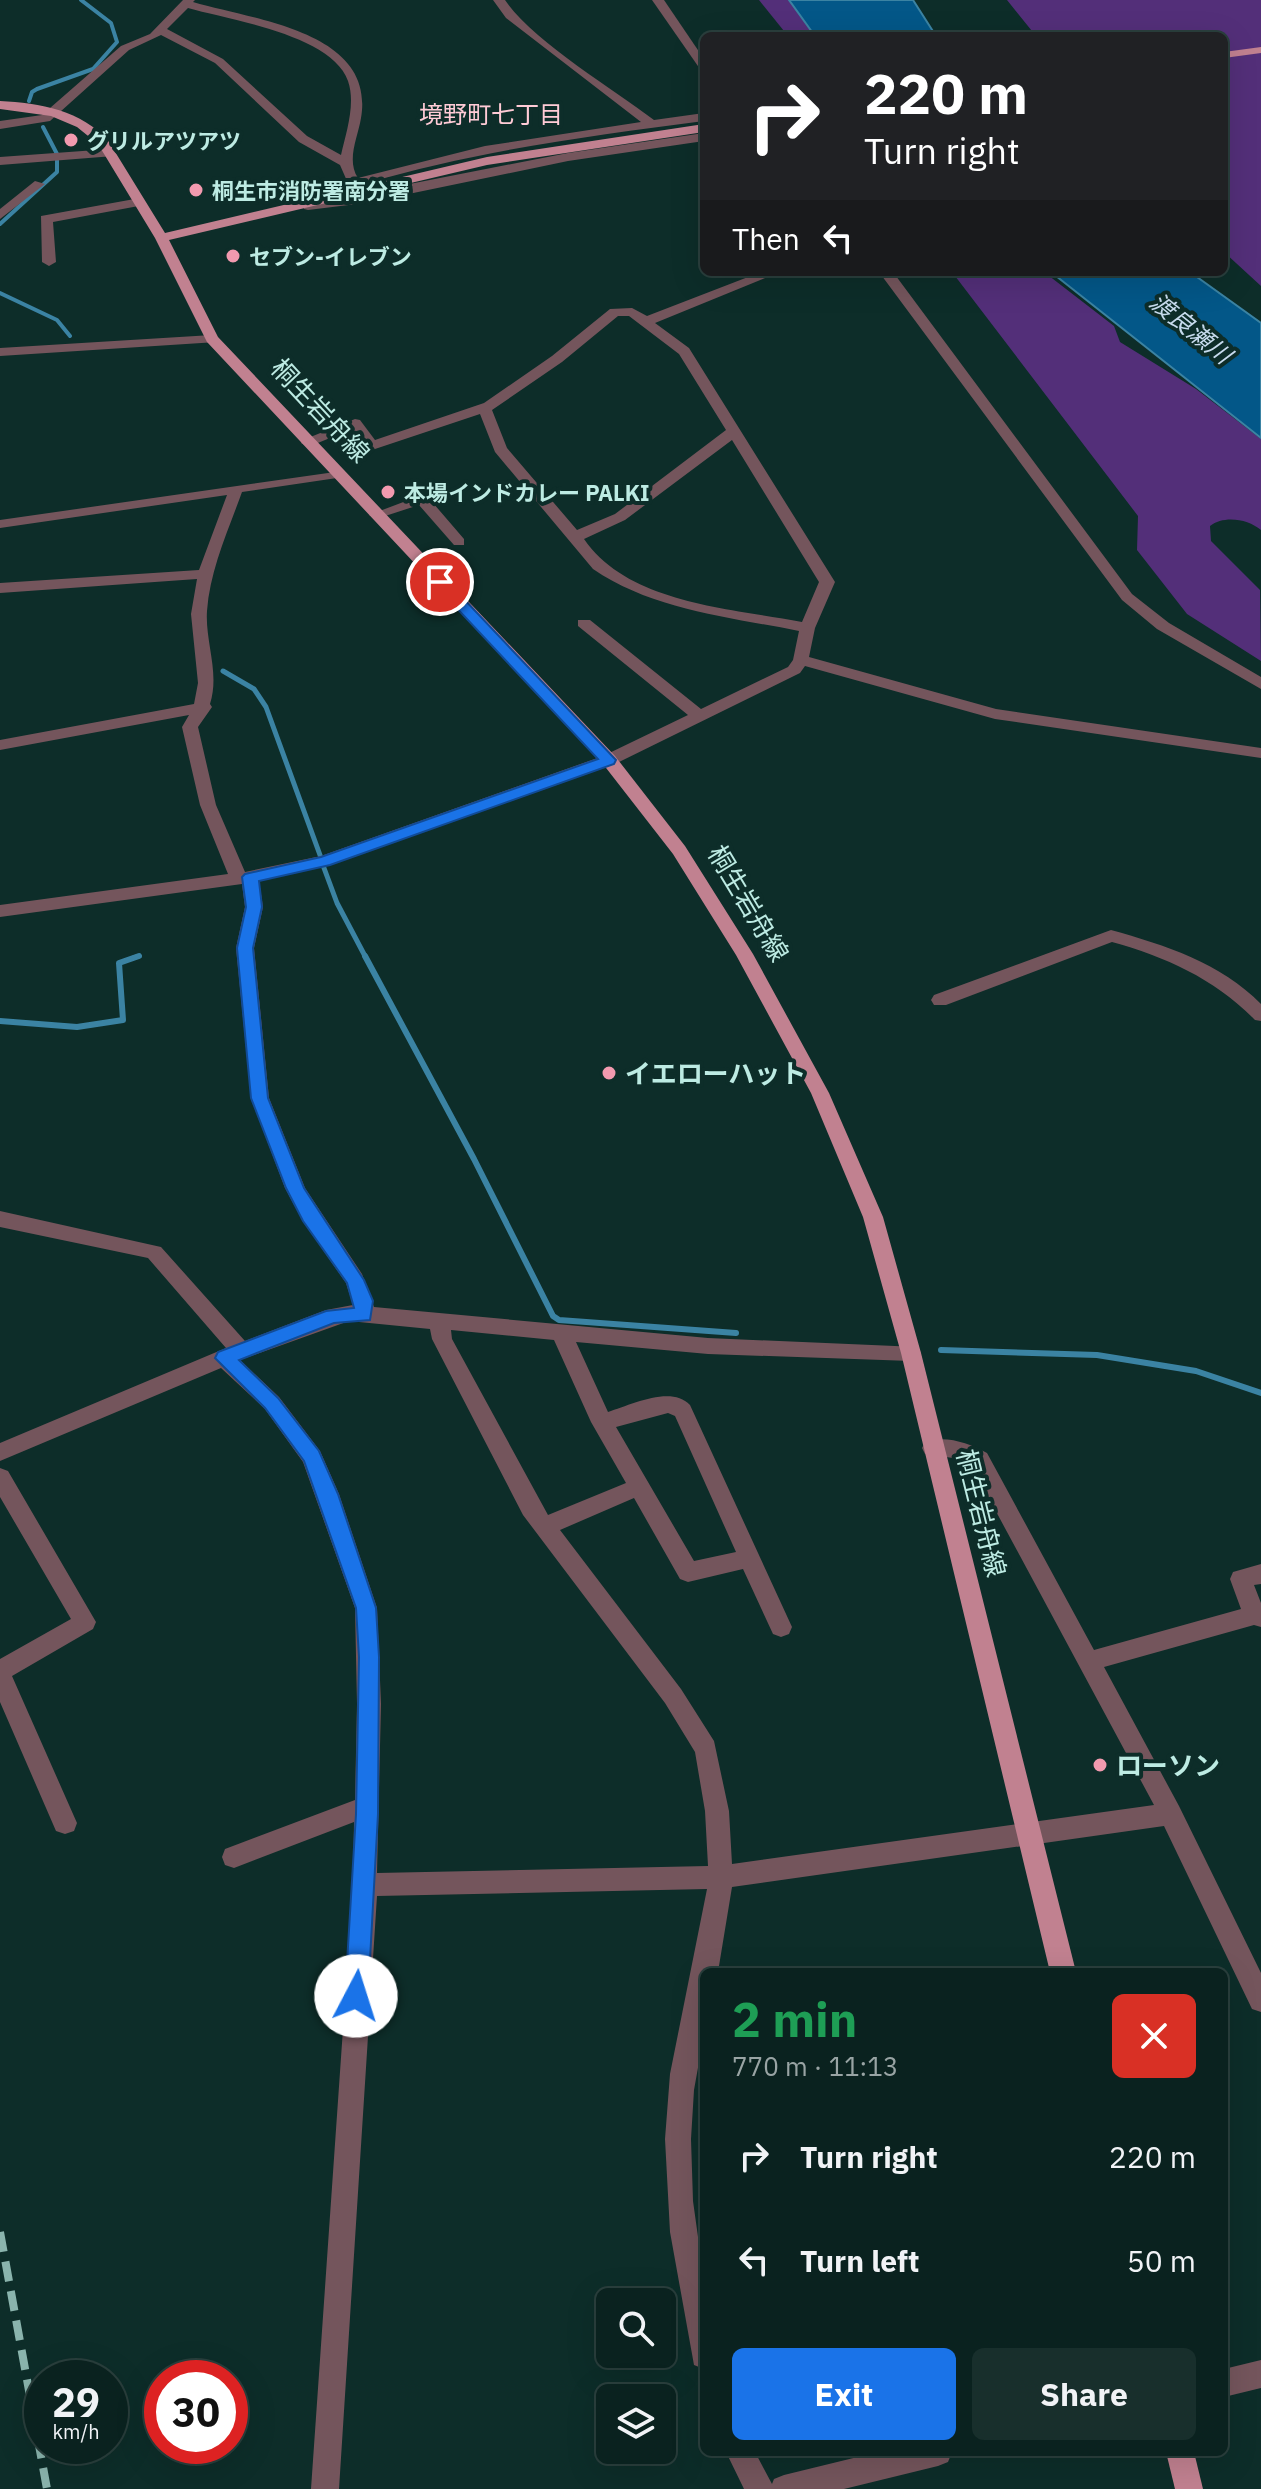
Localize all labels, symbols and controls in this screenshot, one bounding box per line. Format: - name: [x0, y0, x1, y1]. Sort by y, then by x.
- text: 220 m: [864, 57, 1028, 129]
- icon: right: [732, 64, 836, 168]
- district label: 境野町七丁目: [419, 98, 563, 130]
- place label: グリルアツアツ: [87, 126, 241, 155]
- text: Turn right: [864, 127, 1020, 174]
- marker: グリルアツアツ: [62, 131, 80, 149]
- place label: 桐生市消防署南分署: [212, 176, 410, 205]
- marker: 桐生市消防署南分署: [187, 181, 205, 199]
- icon: left: [816, 216, 860, 260]
- text: Then: [732, 219, 800, 258]
- place label: セブン-イレブン: [249, 242, 412, 271]
- marker: セブン-イレブン: [224, 247, 242, 265]
- water label: 渡良瀬川: [1144, 285, 1241, 373]
- street label: 桐生岩舟線: [264, 351, 378, 469]
- place label: 本場インドカレー PALKI: [404, 478, 650, 507]
- marker: 本場インドカレー PALKI: [379, 483, 397, 501]
- pin: [406, 548, 474, 616]
- icon: arrive: [418, 560, 462, 604]
- street label: 桐生岩舟線: [701, 839, 797, 967]
- place label: イエローハット: [625, 1056, 806, 1090]
- marker: イエローハット: [600, 1064, 618, 1082]
- street label: 桐生岩舟線: [950, 1446, 1014, 1580]
- place label: ローソン: [1116, 1748, 1220, 1782]
- marker: ローソン: [1091, 1756, 1109, 1774]
- position arrow: [314, 1954, 398, 2038]
- text: 2 min: [732, 1988, 857, 2050]
- button: close: [1112, 1994, 1196, 2078]
- text: 770 m · 11:13: [732, 2049, 898, 2083]
- icon: right: [732, 2134, 776, 2178]
- text: Turn right: [800, 2137, 938, 2176]
- text: 220 m: [1109, 2137, 1196, 2176]
- icon: left: [732, 2238, 776, 2282]
- text: Turn left: [800, 2241, 919, 2280]
- text: 50 m: [1127, 2241, 1196, 2280]
- map controls: [596, 2288, 676, 2464]
- button: search: [596, 2288, 676, 2368]
- button: Exit: [732, 2348, 956, 2440]
- button: Share: [972, 2348, 1196, 2440]
- speed limit sign: 30: [144, 2360, 248, 2464]
- text: 29: [52, 2376, 100, 2428]
- button: layers: [596, 2384, 676, 2464]
- text: km/h: [52, 2418, 100, 2445]

